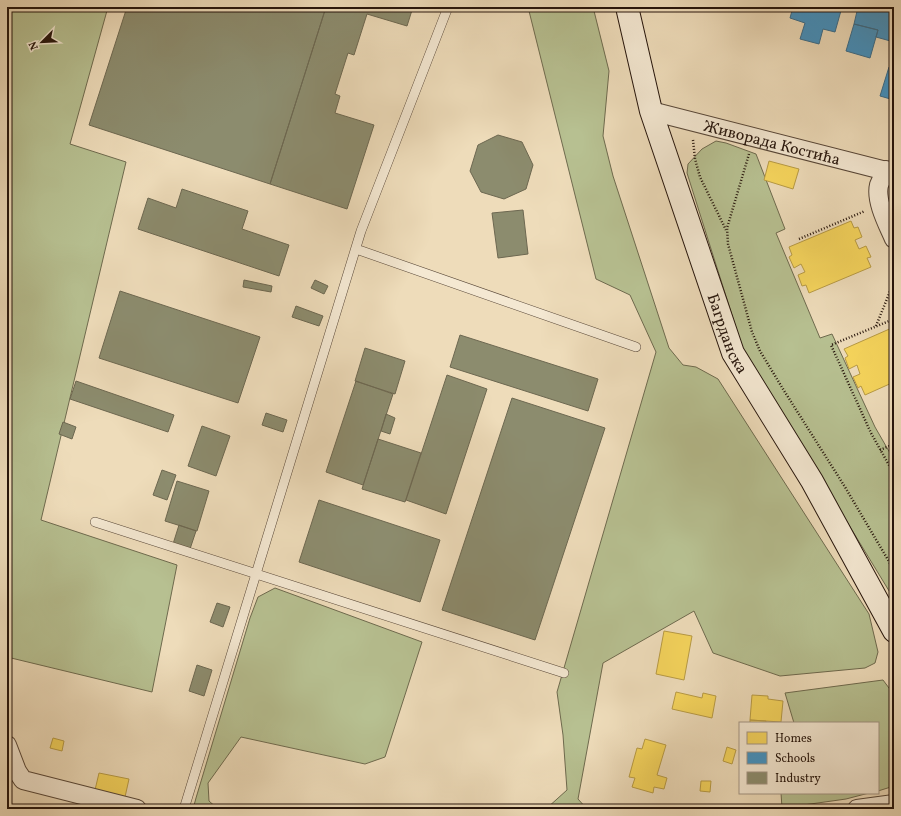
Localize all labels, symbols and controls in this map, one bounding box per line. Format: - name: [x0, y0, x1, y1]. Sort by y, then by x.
- north arrow: [22, 22, 62, 62]
- text: N: [26, 39, 43, 52]
- street label: Живорада Костића: [701, 116, 842, 172]
- street label: Багрданска: [701, 291, 752, 379]
- legend: [739, 722, 879, 794]
- text: Homes: [775, 731, 812, 747]
- text: Schools: [775, 751, 815, 767]
- text: Industry: [775, 771, 821, 787]

